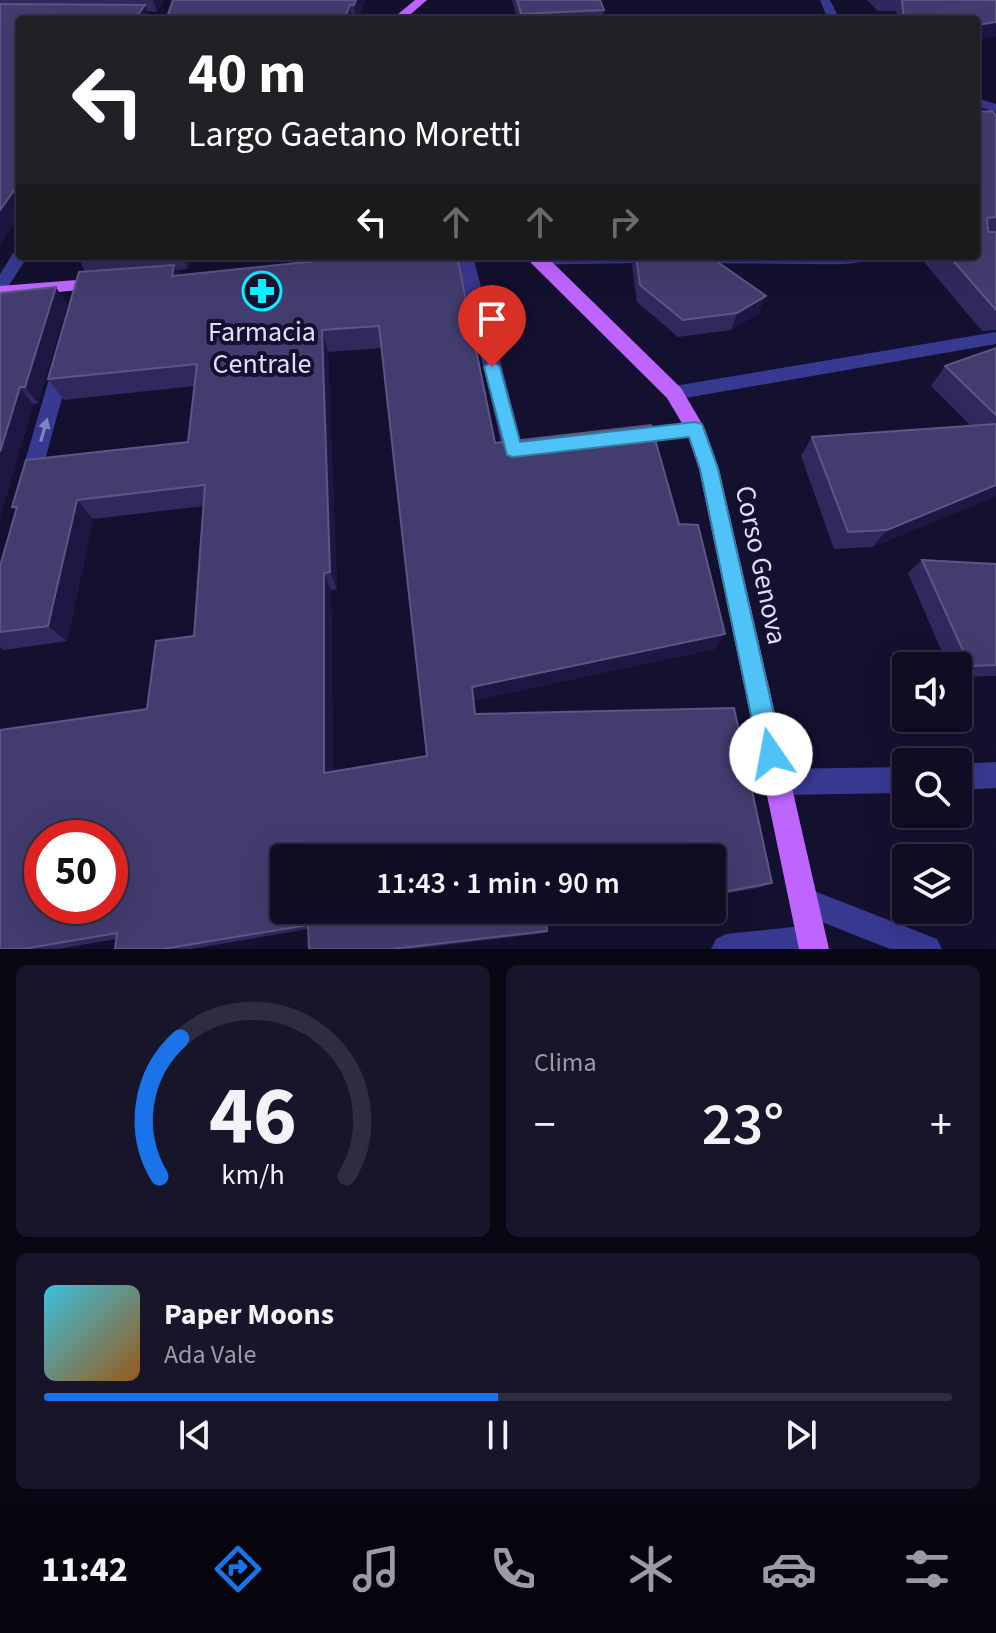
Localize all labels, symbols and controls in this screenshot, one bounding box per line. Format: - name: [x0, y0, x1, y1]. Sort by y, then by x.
- text: 40 m: [188, 35, 306, 114]
- icon: left: [56, 48, 160, 152]
- text: Largo Gaetano Moretti: [188, 109, 522, 160]
- icon: left: [350, 200, 394, 244]
- icon: ahead: [434, 200, 478, 244]
- icon: ahead: [518, 200, 562, 244]
- icon: right: [602, 200, 646, 244]
- pharmacy icon: Farmacia Centrale: [241, 270, 283, 312]
- pin: [458, 285, 526, 367]
- icon: arrive: [470, 297, 514, 341]
- place label: Farmacia Centrale: [208, 312, 316, 384]
- one-way arrow: [38, 417, 50, 442]
- street label: Corso Genova: [725, 482, 797, 648]
- map controls: [892, 652, 972, 924]
- button: sound: [892, 652, 972, 732]
- position arrow: [729, 712, 813, 796]
- button: search: [892, 748, 972, 828]
- speed limit sign: 50: [24, 820, 128, 924]
- button: layers: [892, 844, 972, 924]
- text: 11:43 · 1 min · 90 m: [376, 862, 620, 905]
- text: Clima: [534, 1044, 597, 1081]
- text: 46: [209, 1058, 297, 1176]
- text: 23°: [702, 1083, 784, 1168]
- text: −: [534, 1094, 556, 1157]
- text: +: [930, 1094, 952, 1157]
- text: km/h: [221, 1155, 285, 1195]
- text: Paper Moons: [164, 1293, 334, 1336]
- text: Ada Vale: [164, 1336, 256, 1373]
- icon: previous: [173, 1413, 217, 1457]
- icon: pause: [476, 1413, 520, 1457]
- icon: next: [779, 1413, 823, 1457]
- icon: directions: [210, 1541, 266, 1597]
- icon: music: [348, 1541, 404, 1597]
- icon: phone: [485, 1541, 541, 1597]
- icon: climate: [623, 1541, 679, 1597]
- icon: car: [761, 1541, 817, 1597]
- icon: filters: [899, 1541, 955, 1597]
- text: 11:42: [41, 1544, 128, 1595]

